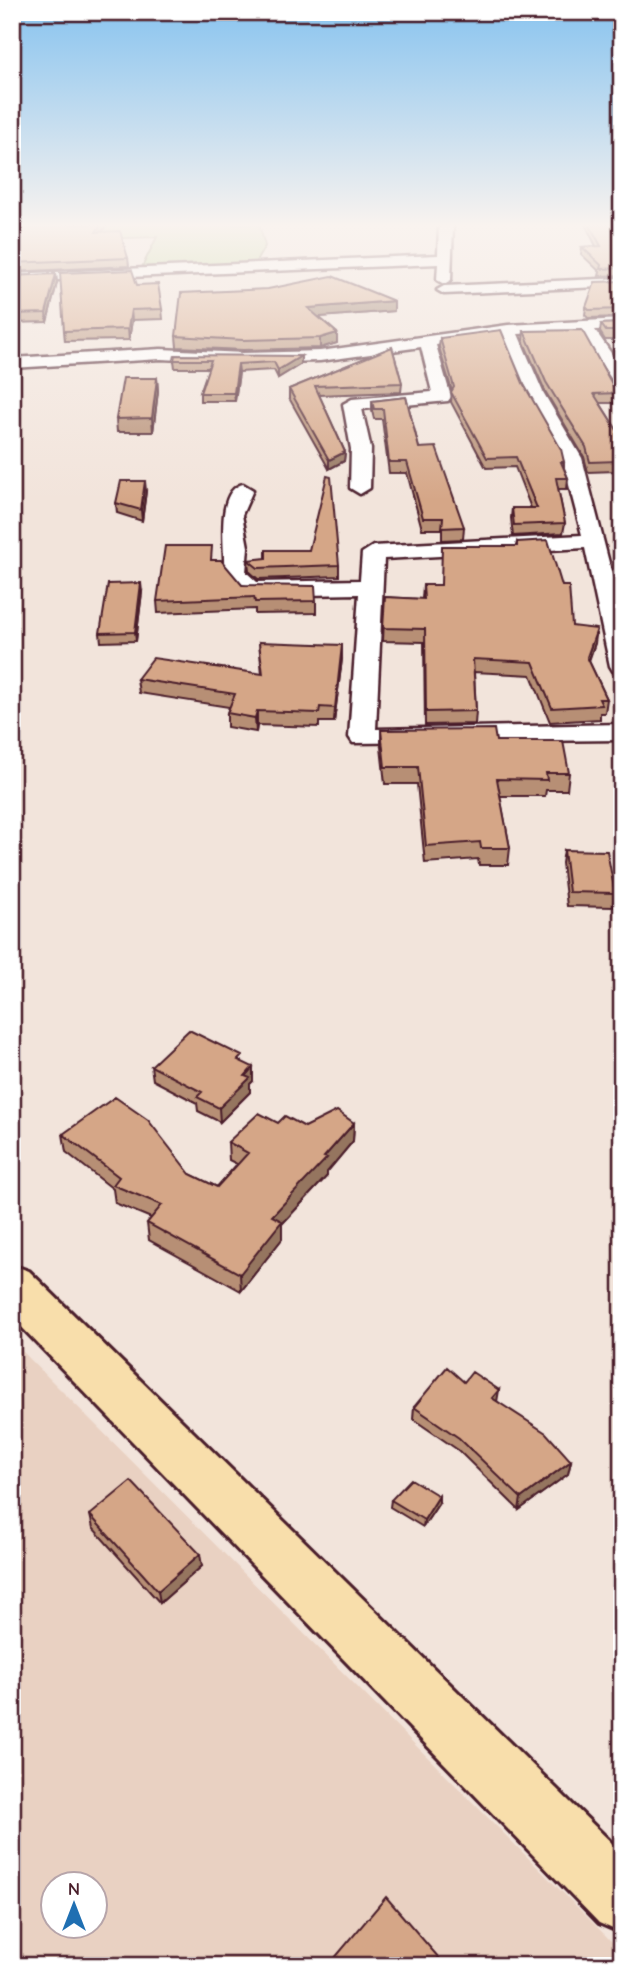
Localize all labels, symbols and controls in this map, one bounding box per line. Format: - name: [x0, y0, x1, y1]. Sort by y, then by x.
- north arrow: [38, 1870, 108, 1940]
- text: N: [68, 1878, 80, 1900]

